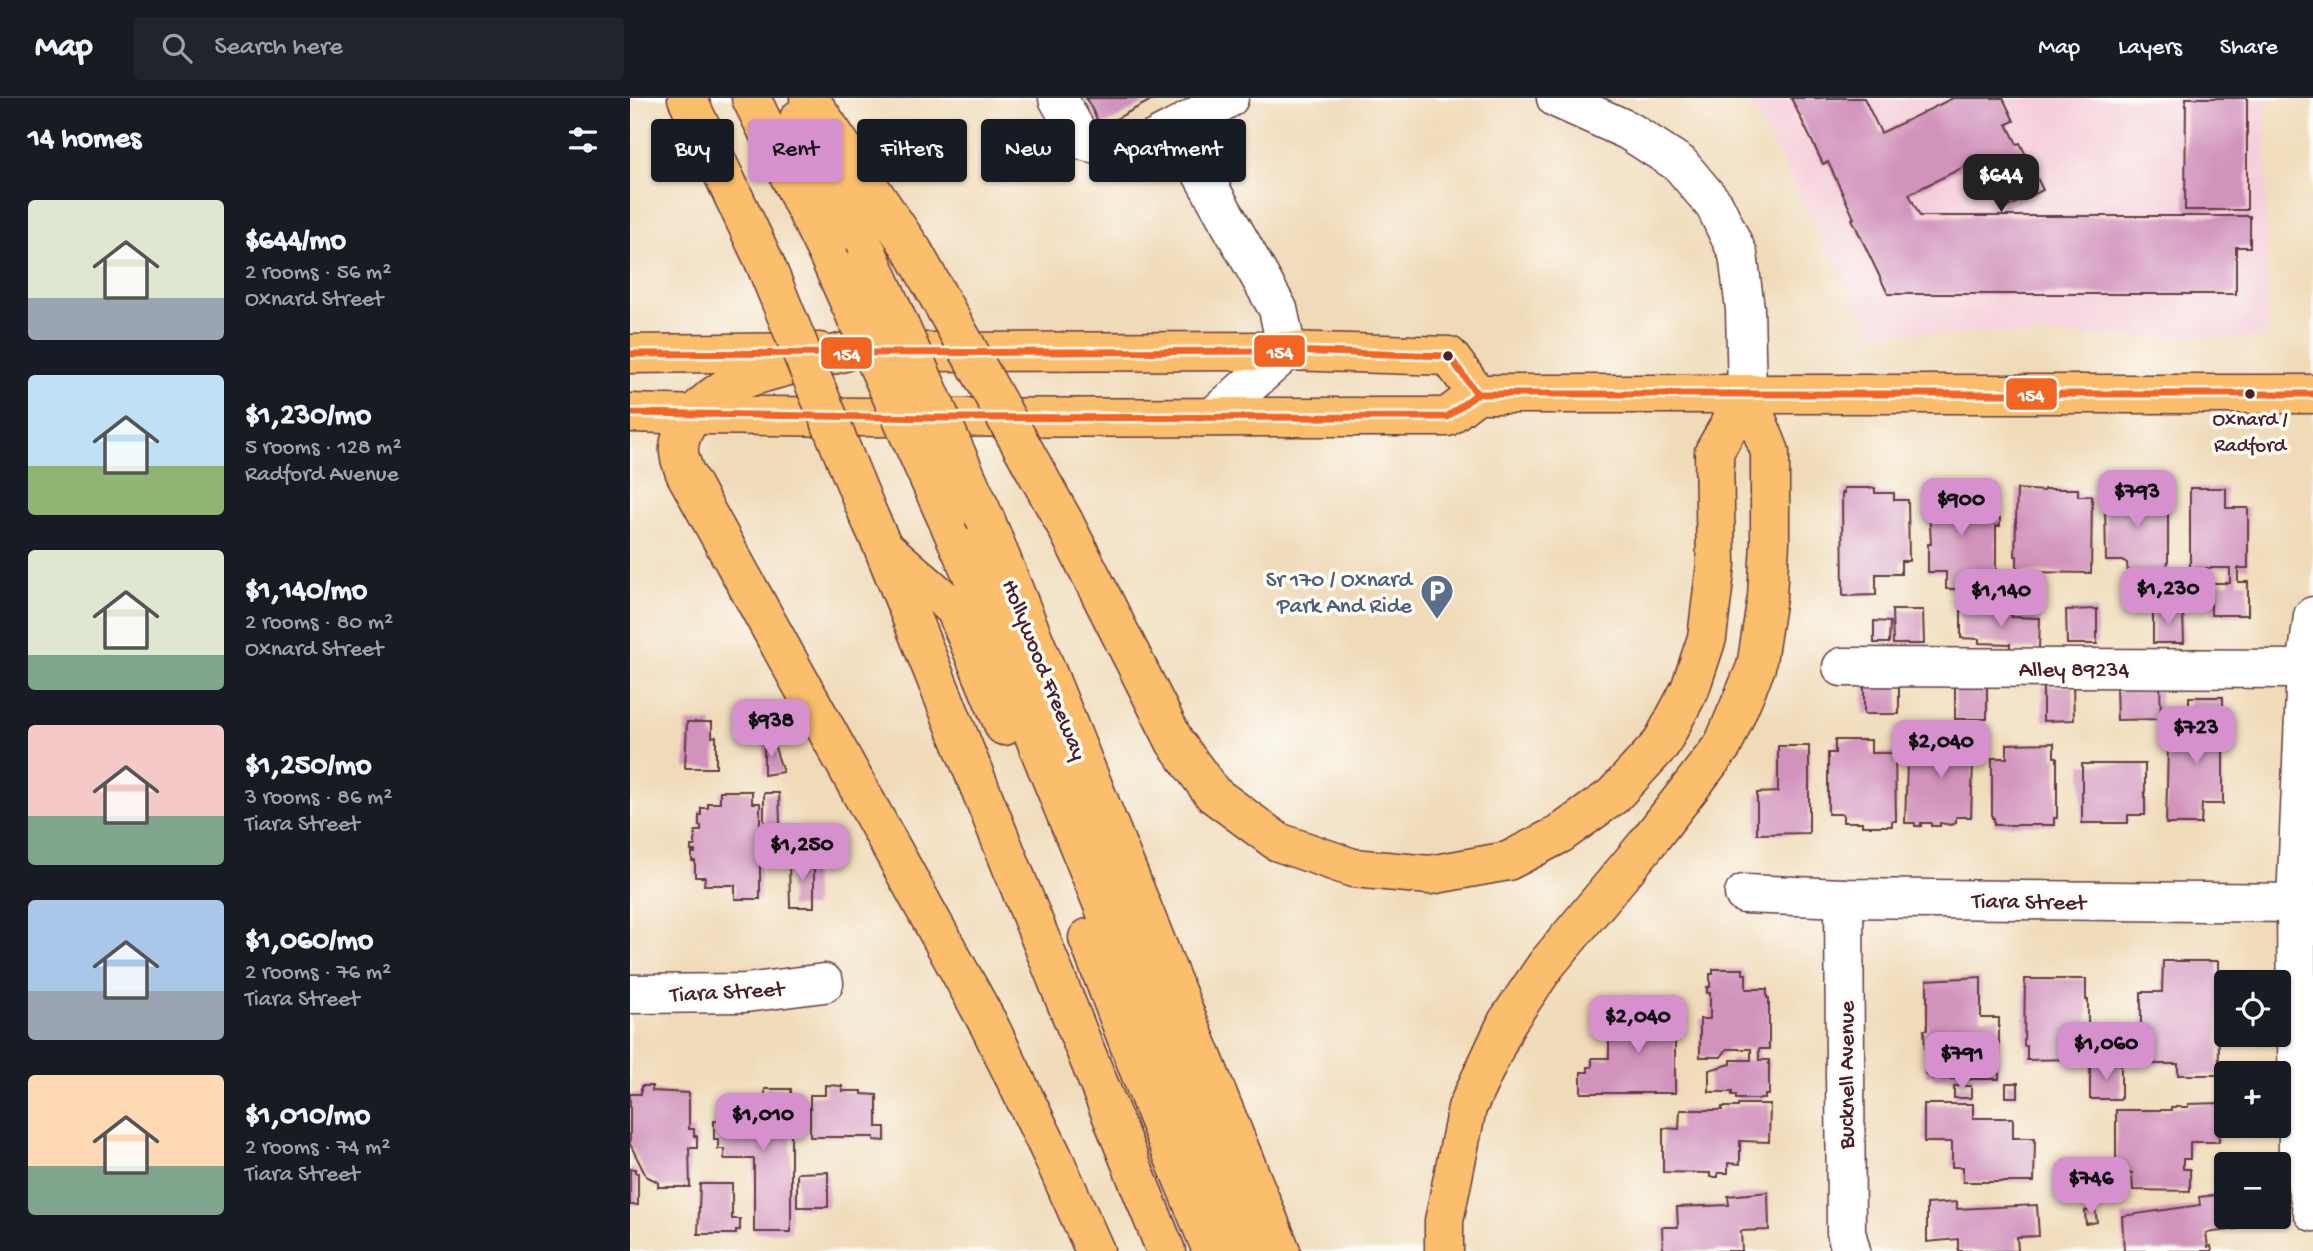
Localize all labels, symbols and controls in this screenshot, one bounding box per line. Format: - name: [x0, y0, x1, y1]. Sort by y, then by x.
- search box: [134, 17, 624, 80]
- text: Map: [35, 29, 92, 67]
- icon: search: [158, 29, 196, 67]
- text: Search here: [214, 33, 343, 64]
- text: Map: [2038, 34, 2080, 63]
- text: Layers: [2118, 34, 2182, 63]
- text: Share: [2220, 34, 2278, 63]
- chip: Buy: [651, 119, 734, 182]
- chip: Rent: [748, 119, 843, 182]
- chip: Filters: [857, 119, 967, 182]
- chip: New: [981, 119, 1075, 182]
- chip: Apartment: [1089, 119, 1246, 182]
- icon: filters: [564, 121, 602, 159]
- text: 14 homes: [28, 123, 141, 158]
- pin: $644: [1960, 155, 2042, 214]
- text: $644: [1979, 163, 2023, 190]
- text: $644/mo: [245, 225, 346, 260]
- icon: home: [84, 228, 168, 312]
- text: 2 rooms · 56 m²: [245, 260, 391, 287]
- text: Oxnard Street: [245, 287, 383, 314]
- line badge: 154: [1253, 334, 1306, 368]
- line badge: 154: [820, 336, 873, 370]
- text: 154: [1266, 343, 1294, 366]
- text: 154: [833, 345, 861, 368]
- unlabelled marker: [1441, 349, 1455, 363]
- line badge: 154: [2005, 377, 2058, 411]
- text: 154: [2017, 386, 2045, 409]
- marker: Oxnard / Radford: [2243, 387, 2257, 401]
- text: $1,230/mo: [245, 400, 371, 435]
- icon: home: [84, 403, 168, 487]
- place label: Oxnard / Radford: [2212, 409, 2288, 460]
- text: 5 rooms · 128 m²: [245, 435, 402, 462]
- text: Radford Avenue: [245, 462, 399, 489]
- pin: $793: [2096, 470, 2178, 530]
- pin: $900: [1920, 478, 2002, 538]
- text: $793: [2114, 479, 2160, 506]
- text: $900: [1937, 487, 1985, 514]
- place label: Sr 170 / Oxnard Park And Ride: [1266, 568, 1414, 621]
- pin: $1,230: [2111, 568, 2225, 627]
- pin: $1,140: [1944, 570, 2058, 629]
- parking icon: Sr 170 / Oxnard Park And Ride: [1418, 572, 1456, 621]
- text: $1,140/mo: [245, 575, 367, 610]
- street label: Hollywood Freeway: [994, 576, 1091, 765]
- text: $1,230: [2136, 576, 2200, 603]
- icon: home: [84, 578, 168, 662]
- text: $1,140: [1971, 578, 2031, 605]
- text: 2 rooms · 80 m²: [245, 610, 393, 637]
- text: Oxnard Street: [245, 637, 383, 664]
- street label: Alley 89234: [2019, 658, 2129, 685]
- pin: $938: [730, 700, 812, 759]
- pin: $723: [2155, 706, 2237, 766]
- text: $938: [748, 708, 794, 735]
- text: $723: [2173, 715, 2219, 742]
- pin: $2,040: [1884, 720, 1998, 780]
- text: $2,040: [1908, 729, 1974, 756]
- text: $1,250/mo: [245, 750, 372, 785]
- icon: home: [84, 753, 168, 837]
- text: 3 rooms · 86 m²: [245, 785, 392, 812]
- text: Tiara Street: [245, 812, 359, 839]
- pin: $1,250: [745, 824, 859, 883]
- text: $1,250: [770, 832, 834, 859]
- street label: Tiara Street: [1970, 889, 2088, 918]
- text: $1,060/mo: [245, 925, 373, 960]
- icon: home: [84, 928, 168, 1012]
- text: 2 rooms · 76 m²: [245, 960, 391, 987]
- map controls: [2214, 970, 2291, 1229]
- button: locate: [2214, 970, 2291, 1047]
- street label: Tiara Street: [667, 977, 787, 1010]
- text: Tiara Street: [245, 987, 359, 1014]
- pin: $2,040: [1581, 996, 1695, 1055]
- street label: Bucknell Avenue: [1835, 1000, 1862, 1150]
- text: $2,040: [1605, 1004, 1671, 1031]
- pin: $1,060: [2049, 1023, 2163, 1082]
- text: $1,060: [2074, 1031, 2138, 1058]
- pin: $791: [1921, 1032, 2003, 1092]
- text: $791: [1940, 1041, 1984, 1068]
- button: +: [2214, 1061, 2291, 1138]
- pin: $1,010: [706, 1094, 820, 1153]
- text: $1,010/mo: [245, 1100, 370, 1135]
- text: $1,010: [732, 1102, 794, 1129]
- icon: home: [84, 1103, 168, 1187]
- text: 2 rooms · 74 m²: [245, 1135, 390, 1162]
- button: −: [2214, 1152, 2291, 1229]
- pin: $746: [2050, 1158, 2132, 1217]
- text: Tiara Street: [245, 1162, 359, 1189]
- text: $746: [2069, 1166, 2113, 1193]

